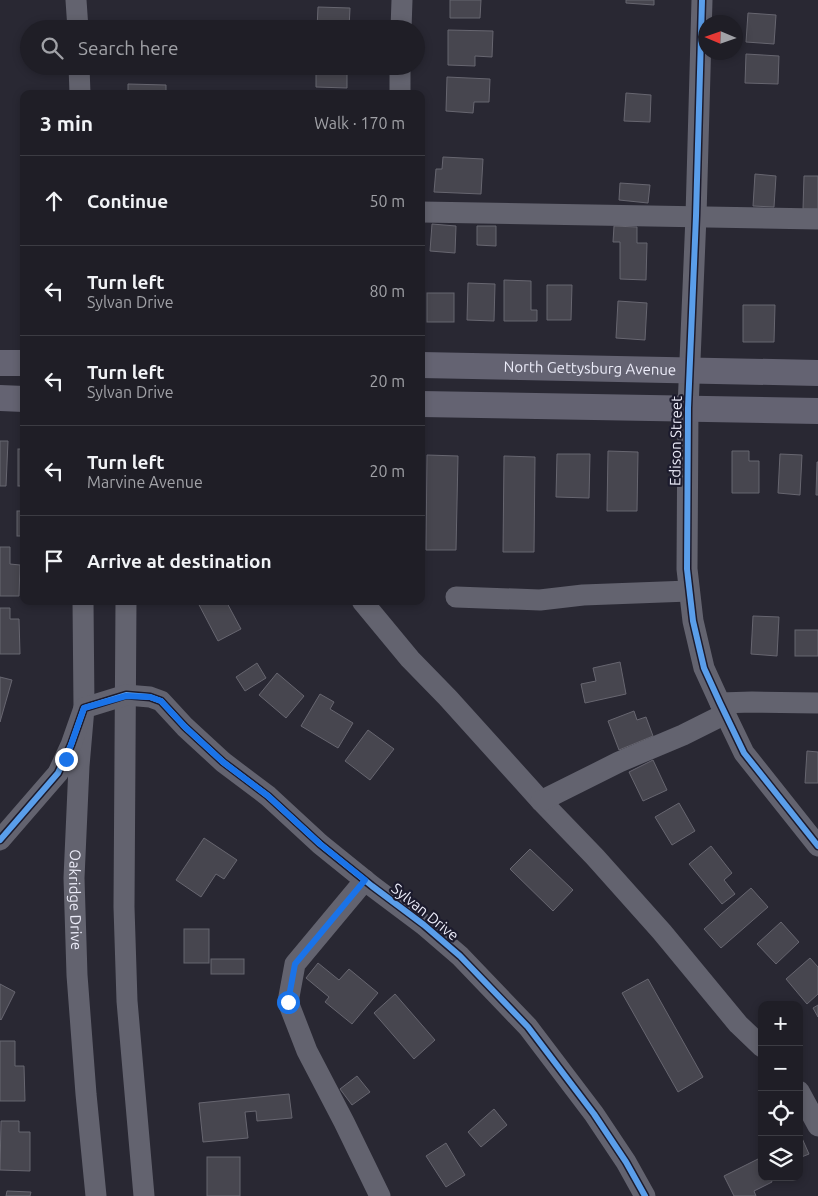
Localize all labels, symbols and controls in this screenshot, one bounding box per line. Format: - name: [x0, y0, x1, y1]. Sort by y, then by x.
- north arrow: [698, 15, 743, 60]
- search box: [20, 20, 425, 75]
- icon: search: [38, 34, 66, 62]
- text: Search here: [78, 37, 178, 59]
- text: 3 min: [40, 111, 93, 135]
- text: Walk · 170 m: [314, 114, 405, 132]
- icon: ahead: [40, 187, 68, 215]
- text: Continue: [87, 190, 168, 212]
- text: 50 m: [369, 192, 405, 210]
- text: Turn left: [87, 271, 165, 293]
- icon: left: [40, 277, 68, 305]
- text: 80 m: [369, 282, 405, 300]
- text: Sylvan Drive: [87, 293, 174, 311]
- street label: North Gettysburg Avenue: [504, 358, 676, 378]
- text: Turn left: [87, 361, 165, 383]
- icon: left: [40, 367, 68, 395]
- text: 20 m: [369, 372, 405, 390]
- text: Sylvan Drive: [87, 383, 174, 401]
- street label: Edison Street: [666, 396, 685, 486]
- text: Turn left: [87, 451, 165, 473]
- icon: left: [40, 457, 68, 485]
- text: 20 m: [369, 462, 405, 480]
- text: Marvine Avenue: [87, 473, 203, 491]
- icon: arrive: [40, 547, 68, 575]
- text: Arrive at destination: [87, 550, 272, 572]
- route end: [55, 748, 78, 771]
- street label: Oakridge Drive: [66, 849, 85, 950]
- street label: Sylvan Drive: [388, 879, 462, 944]
- route start: [277, 991, 300, 1014]
- map controls: [758, 1001, 803, 1181]
- button: +: [758, 1001, 803, 1046]
- button: −: [758, 1046, 803, 1091]
- button: locate: [758, 1091, 803, 1136]
- button: layers: [758, 1136, 803, 1181]

